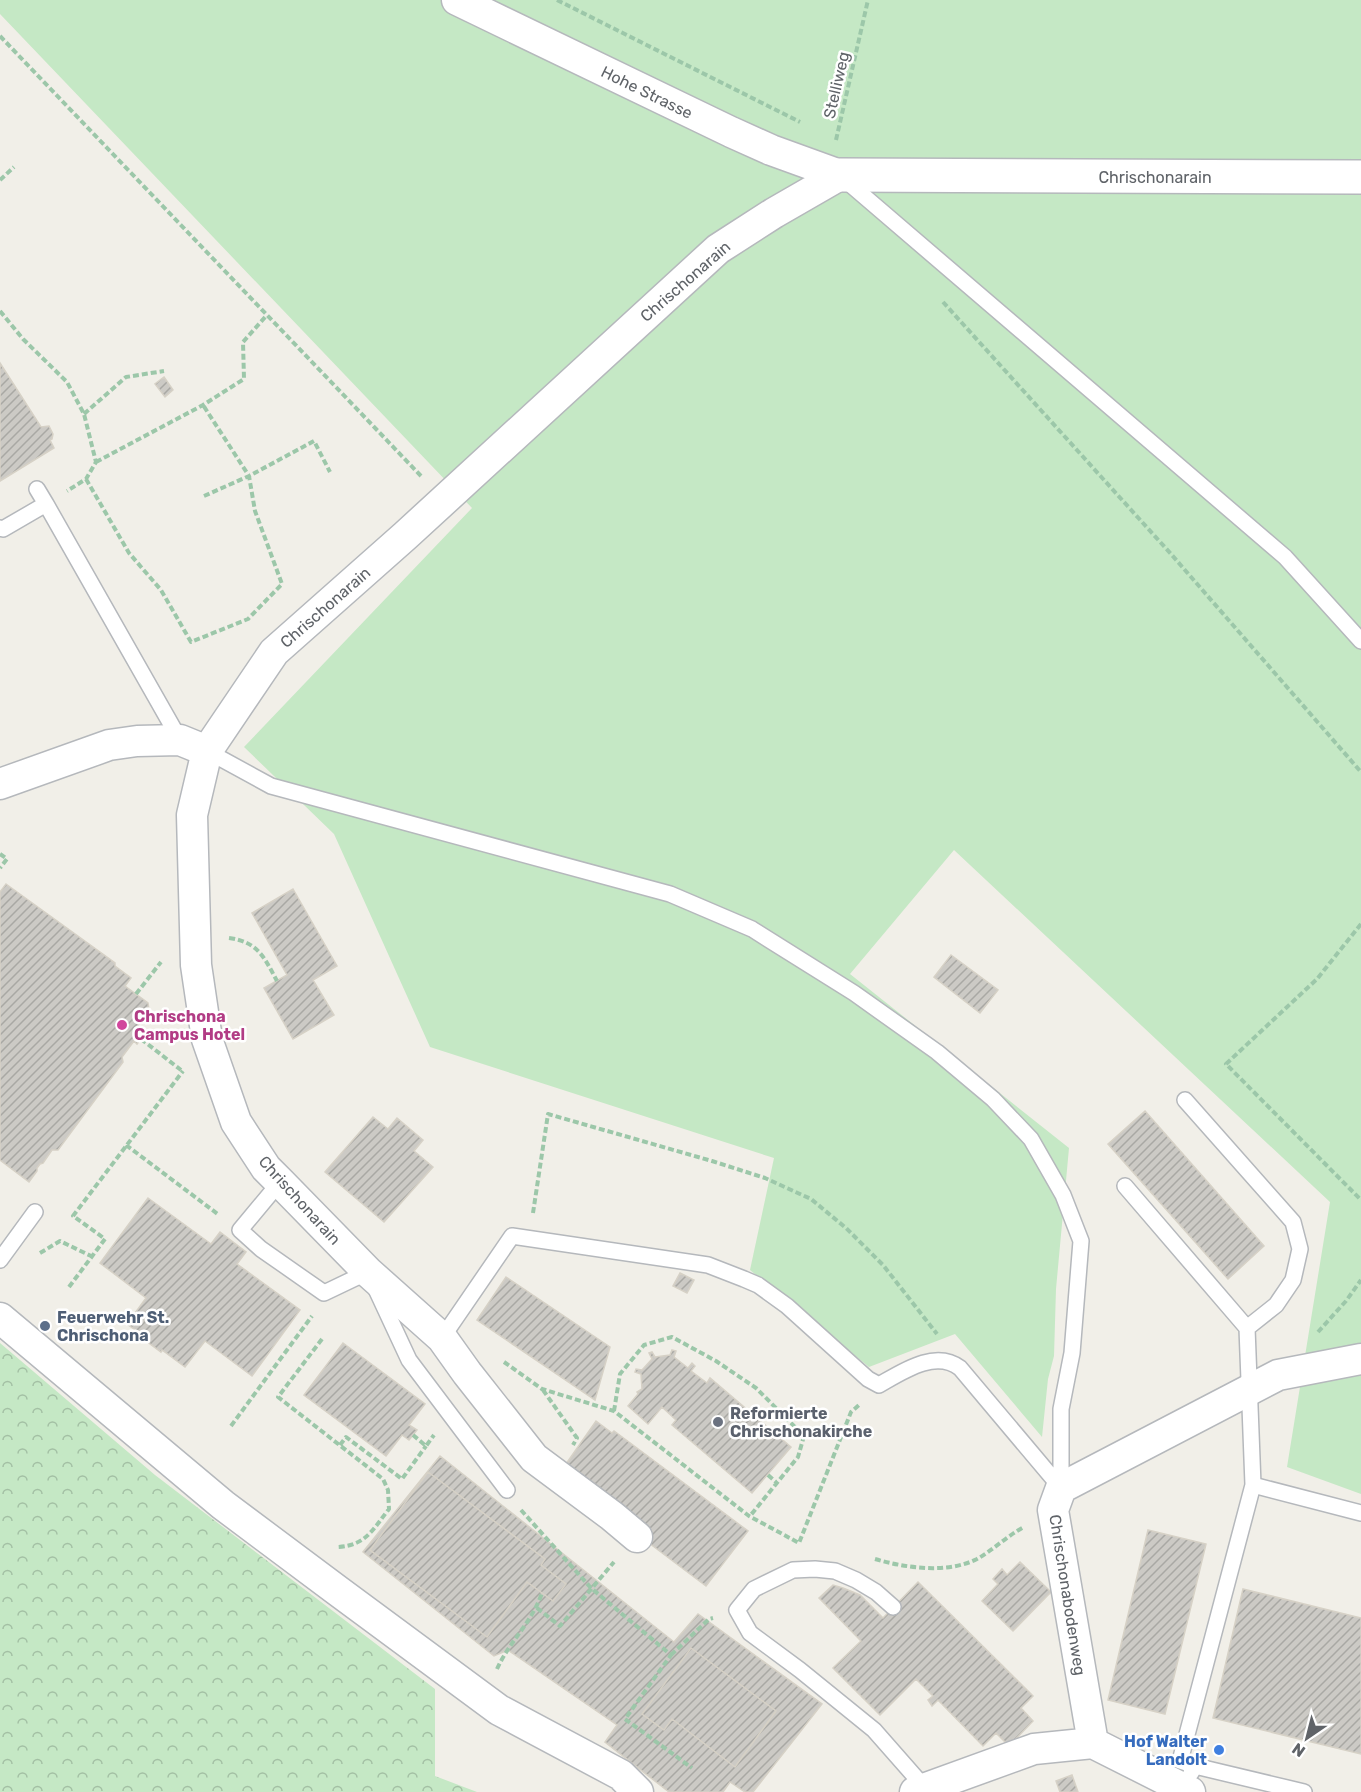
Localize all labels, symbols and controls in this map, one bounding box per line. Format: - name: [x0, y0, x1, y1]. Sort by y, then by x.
- street label: Stelliweg: [820, 50, 853, 120]
- street label: Hohe Strasse: [598, 62, 696, 123]
- street label: Chrischonarain: [1098, 168, 1212, 187]
- street label: Chrischonarain: [636, 237, 734, 326]
- street label: Chrischonarain: [276, 563, 374, 652]
- place label: Chrischona Campus Hotel: [134, 1007, 245, 1044]
- marker: Chrischona Campus Hotel: [115, 1018, 129, 1032]
- street label: Chrischonarain: [255, 1152, 345, 1249]
- place label: Feuerwehr St. Chrischona: [57, 1308, 169, 1345]
- marker: Feuerwehr St. Chrischona: [38, 1319, 52, 1333]
- place label: Reformierte Chrischonakirche: [730, 1404, 872, 1441]
- marker: Reformierte Chrischonakirche: [711, 1415, 725, 1429]
- street label: Chrischonabodenweg: [1045, 1513, 1090, 1677]
- north arrow: [1277, 1708, 1337, 1768]
- place label: Hof Walter Landolt: [1124, 1732, 1208, 1769]
- text: N: [1289, 1739, 1309, 1761]
- marker: Hof Walter Landolt: [1212, 1743, 1226, 1757]

